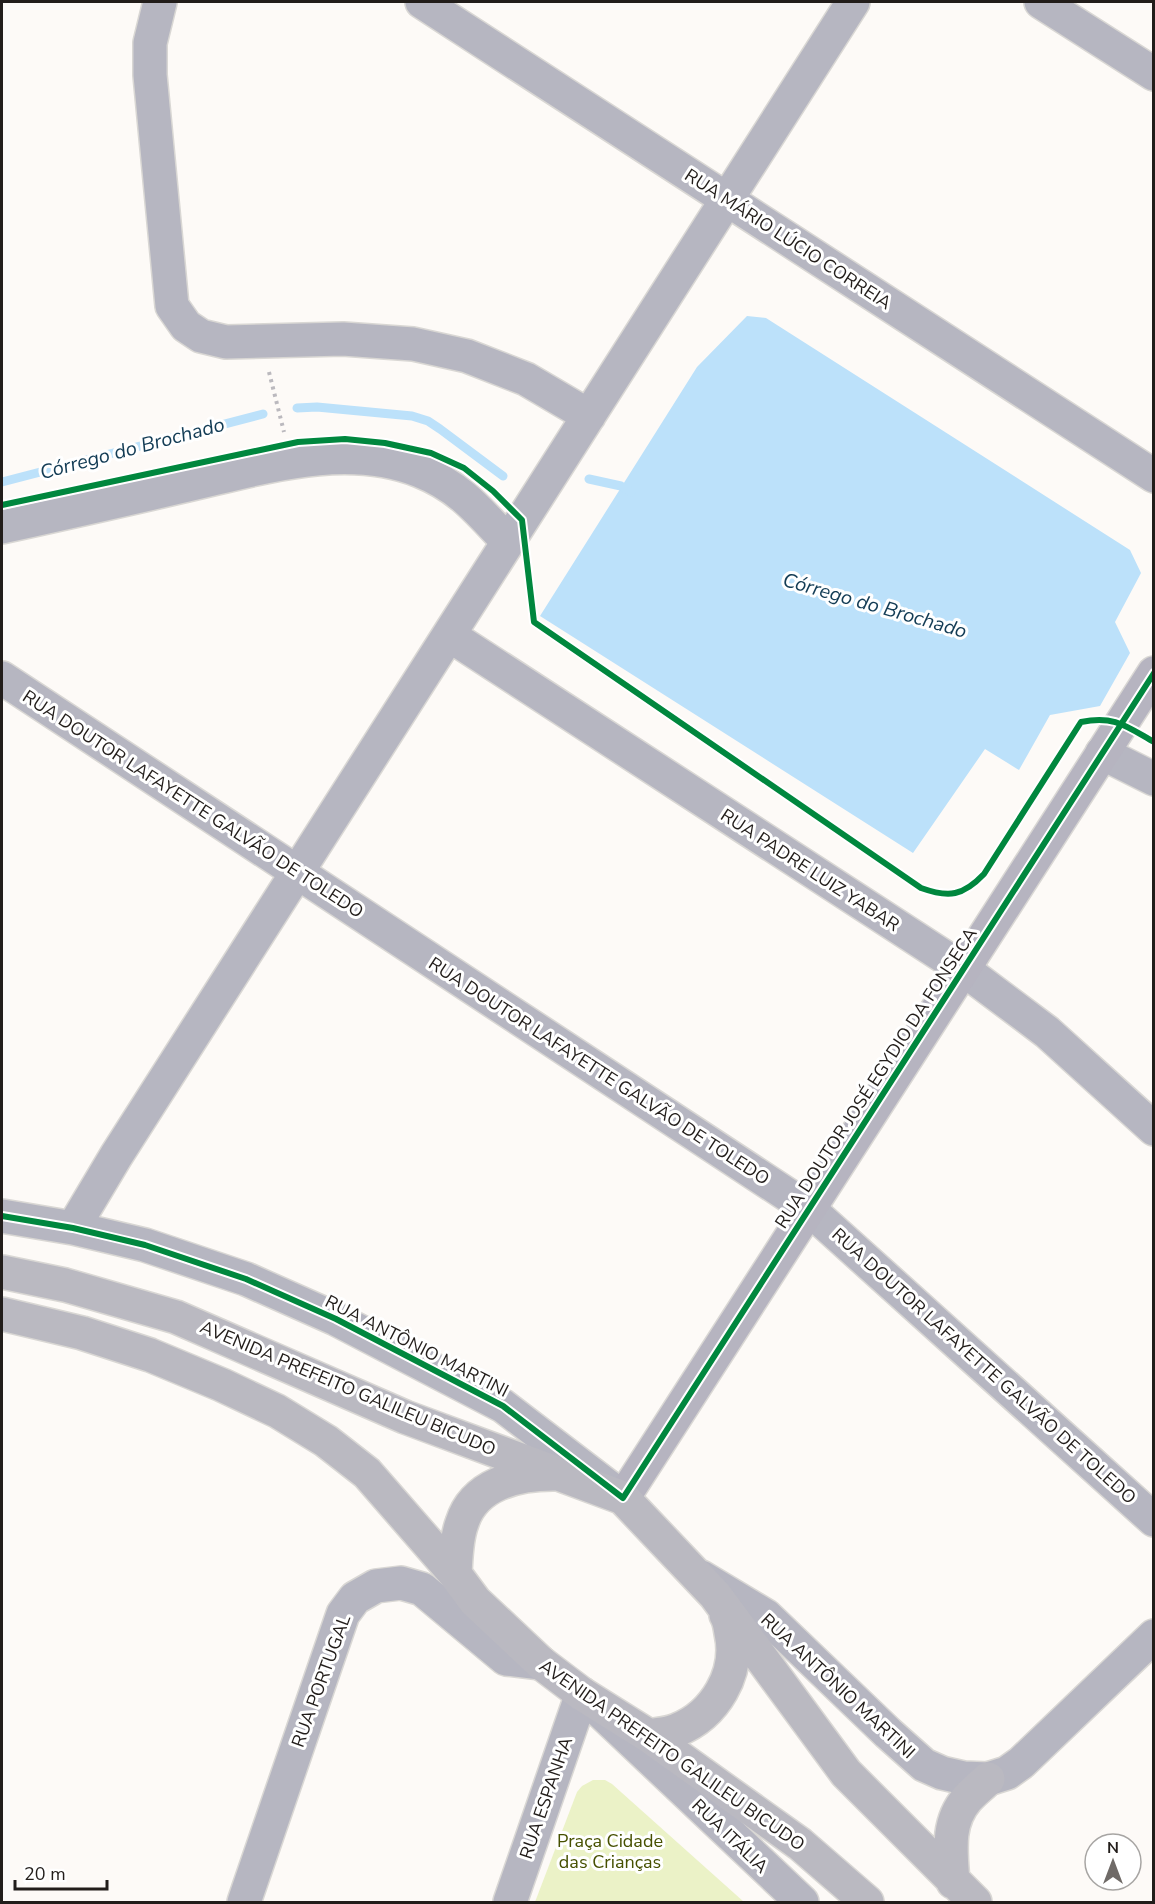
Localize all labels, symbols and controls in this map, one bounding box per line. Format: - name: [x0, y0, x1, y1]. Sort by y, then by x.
- street label: RUA MÁRIO LÚCIO CORREIA: [680, 163, 896, 315]
- water label: Córrego do Brochado: [37, 411, 228, 486]
- water label: Córrego do Brochado: [780, 566, 970, 645]
- street label: RUA DOUTOR LAFAYETTE GALVÃO DE TOLEDO: [18, 684, 368, 924]
- street label: RUA PADRE LUIZ YABAR: [716, 803, 904, 937]
- street label: RUA DOUTOR JOSÉ EGYDIO DA FONSECA: [770, 923, 982, 1233]
- street label: RUA DOUTOR LAFAYETTE GALVÃO DE TOLEDO: [424, 951, 774, 1191]
- street label: RUA DOUTOR LAFAYETTE GALVÃO DE TOLEDO: [827, 1223, 1141, 1509]
- street label: RUA ANTÔNIO MARTINI: [321, 1289, 513, 1403]
- street label: AVENIDA PREFEITO GALILEU BICUDO: [197, 1315, 499, 1461]
- street label: RUA ANTÔNIO MARTINI: [756, 1608, 920, 1764]
- street label: RUA PORTUGAL: [286, 1611, 356, 1751]
- street label: AVENIDA PREFEITO GALILEU BICUDO: [534, 1654, 810, 1856]
- street label: RUA ESPANHA: [514, 1734, 578, 1862]
- street label: RUA ITÁLIA: [687, 1794, 773, 1878]
- park label: Praça Cidade das Crianças: [557, 1829, 663, 1874]
- north arrow: [1083, 1832, 1143, 1892]
- text: N: [1107, 1837, 1119, 1859]
- scale bar: [15, 1853, 106, 1891]
- text: 20 m: [24, 1862, 66, 1886]

